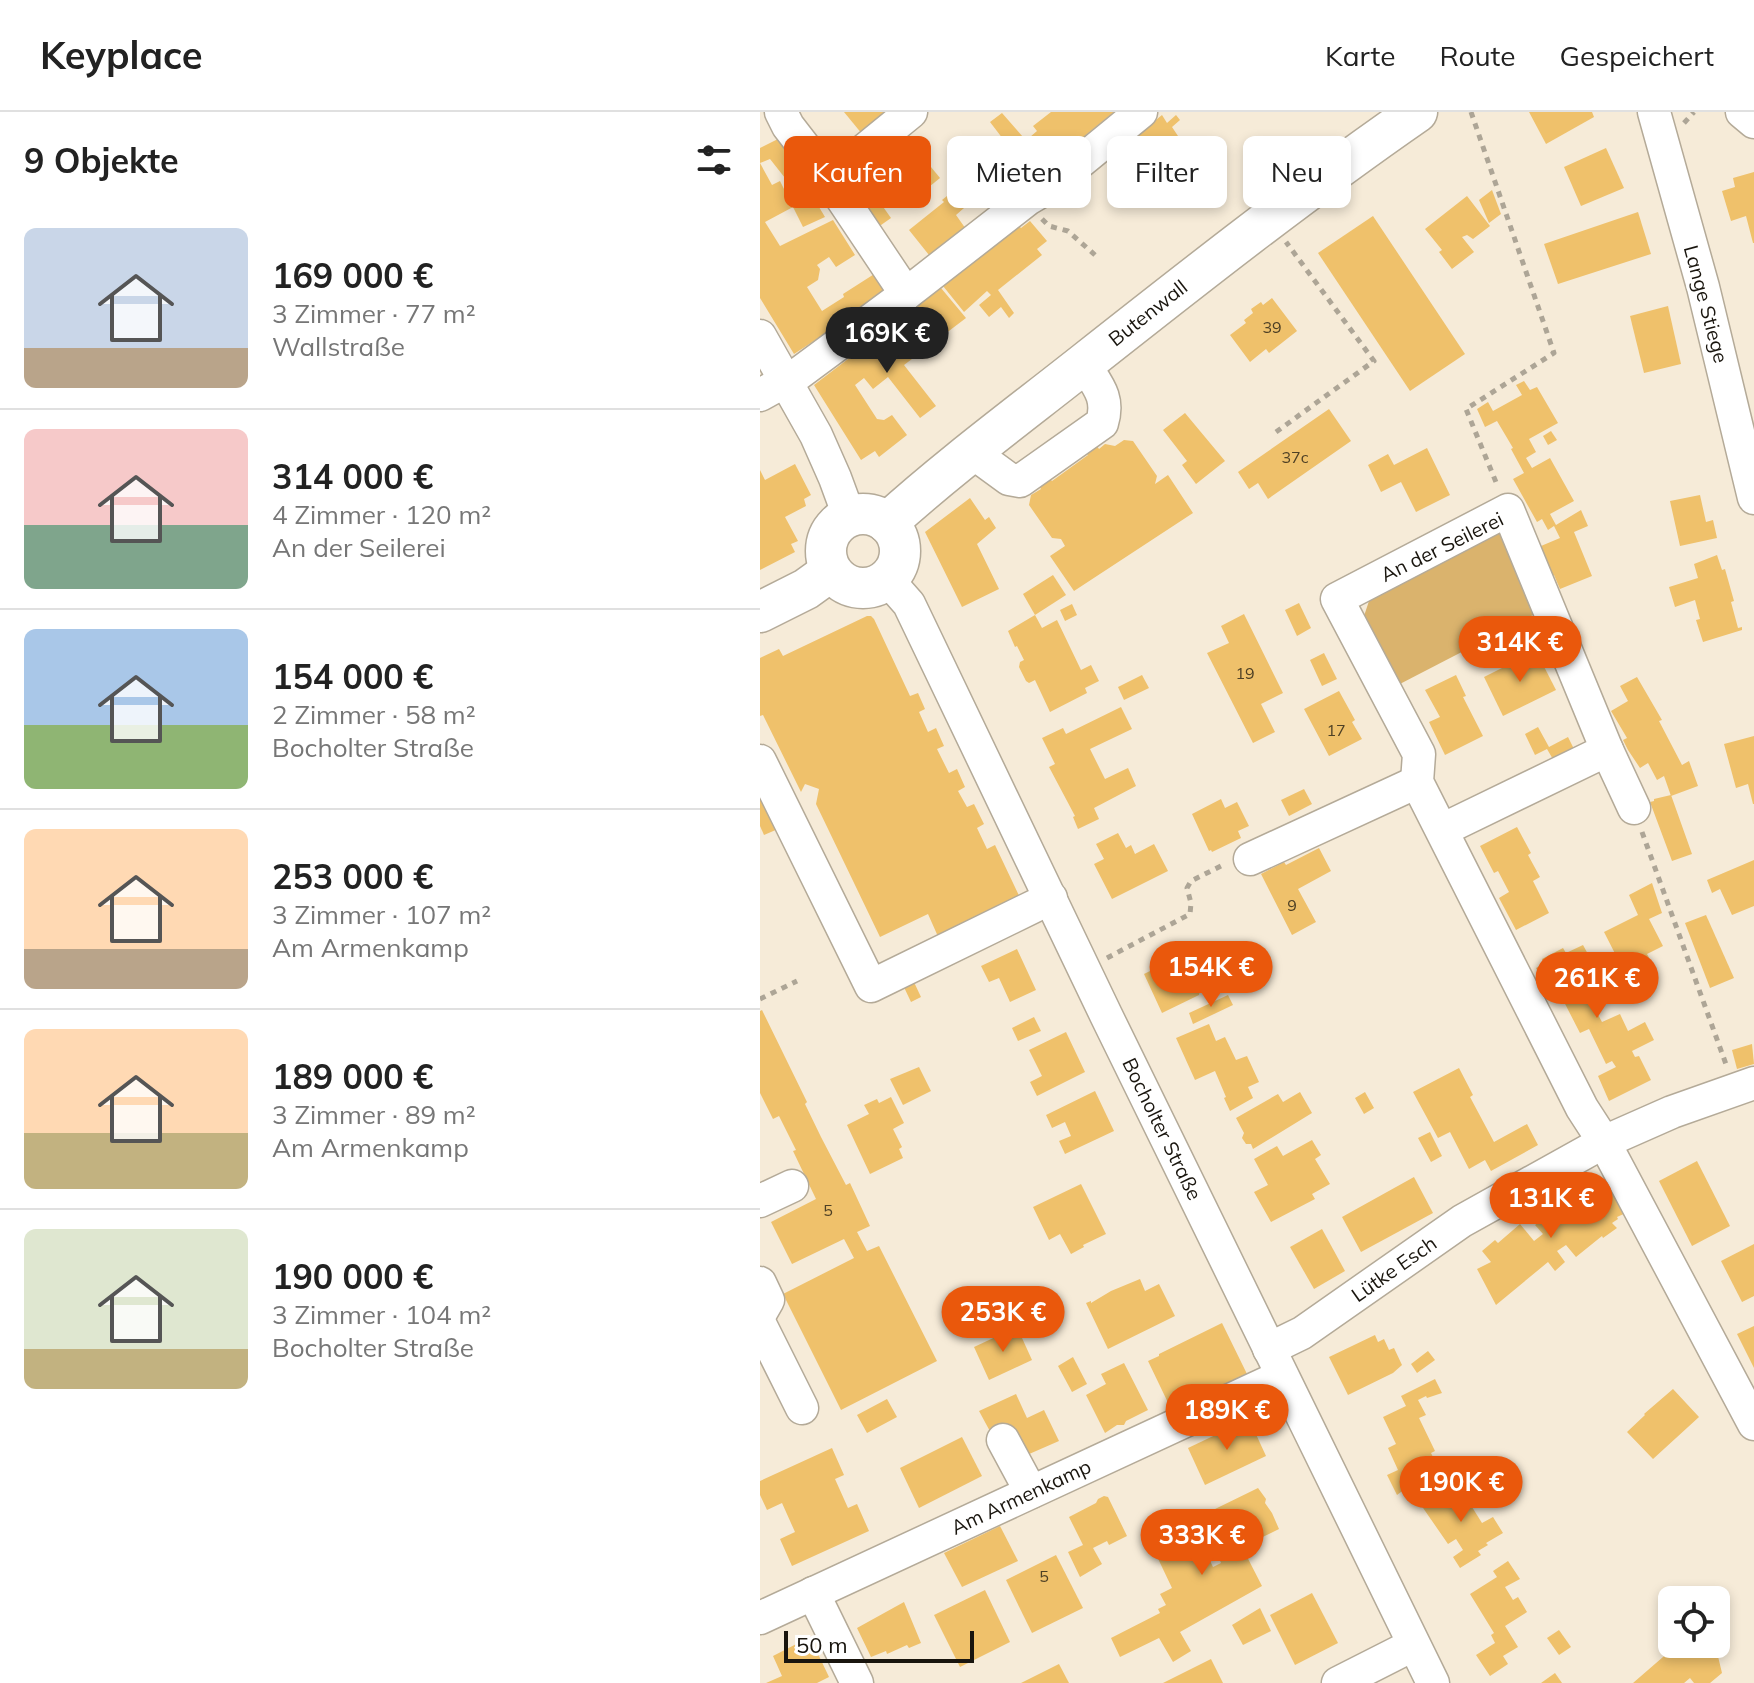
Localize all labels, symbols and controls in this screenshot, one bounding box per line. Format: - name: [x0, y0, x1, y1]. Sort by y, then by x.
- text: Keyplace: [40, 31, 203, 79]
- text: Karte: [1325, 38, 1395, 73]
- text: Route: [1439, 38, 1516, 73]
- text: Gespeichert: [1560, 38, 1714, 73]
- chip: Kaufen: [784, 136, 931, 208]
- chip: Mieten: [947, 136, 1091, 208]
- chip: Filter: [1107, 136, 1227, 208]
- chip: Neu: [1243, 136, 1351, 208]
- icon: filters: [692, 138, 736, 182]
- text: 9 Objekte: [24, 139, 179, 182]
- street label: Lange Stiege: [1679, 242, 1734, 365]
- text: 169 000 €: [272, 254, 433, 297]
- icon: home: [88, 260, 184, 356]
- street label: Butenwall: [1103, 274, 1192, 351]
- text: 3 Zimmer · 77 m²: [272, 297, 476, 330]
- pin: 169K €: [822, 307, 952, 375]
- text: 169K €: [844, 316, 930, 349]
- house number: 39: [1262, 317, 1282, 337]
- text: Wallstraße: [272, 330, 405, 363]
- house number: 37c: [1281, 447, 1309, 467]
- text: 314 000 €: [272, 455, 433, 498]
- icon: home: [88, 461, 184, 557]
- text: 4 Zimmer · 120 m²: [272, 498, 491, 531]
- street label: An der Seilerei: [1376, 506, 1507, 587]
- text: An der Seilerei: [272, 531, 446, 564]
- pin: 314K €: [1455, 616, 1585, 684]
- text: 314K €: [1477, 625, 1563, 658]
- text: 154 000 €: [272, 655, 433, 698]
- icon: home: [88, 661, 184, 757]
- house number: 19: [1235, 663, 1255, 683]
- text: 2 Zimmer · 58 m²: [272, 698, 476, 731]
- house number: 17: [1326, 720, 1346, 740]
- text: Bocholter Straße: [272, 731, 474, 764]
- text: 253 000 €: [272, 855, 433, 898]
- icon: home: [88, 861, 184, 957]
- house number: 9: [1287, 895, 1297, 915]
- text: 3 Zimmer · 107 m²: [272, 898, 491, 931]
- text: Am Armenkamp: [272, 931, 469, 964]
- pin: 154K €: [1146, 941, 1276, 1009]
- text: 154K €: [1168, 950, 1254, 983]
- pin: 261K €: [1532, 952, 1662, 1020]
- text: 261K €: [1554, 961, 1640, 994]
- street label: Bocholter Straße: [1117, 1054, 1208, 1204]
- text: 189 000 €: [272, 1055, 433, 1098]
- icon: home: [88, 1061, 184, 1157]
- text: 3 Zimmer · 89 m²: [272, 1098, 476, 1131]
- text: Am Armenkamp: [272, 1131, 469, 1164]
- pin: 131K €: [1486, 1172, 1616, 1240]
- text: 131K €: [1508, 1181, 1594, 1214]
- house number: 5: [823, 1200, 833, 1220]
- street label: Lütke Esch: [1346, 1230, 1441, 1307]
- text: 190 000 €: [272, 1255, 433, 1298]
- icon: home: [88, 1261, 184, 1357]
- pin: 253K €: [938, 1286, 1068, 1354]
- text: 253K €: [960, 1295, 1046, 1328]
- text: 3 Zimmer · 104 m²: [272, 1298, 491, 1331]
- text: Bocholter Straße: [272, 1331, 474, 1364]
- pin: 189K €: [1162, 1384, 1292, 1452]
- text: 189K €: [1184, 1393, 1270, 1426]
- street label: Am Armenkamp: [947, 1453, 1095, 1540]
- pin: 190K €: [1396, 1456, 1526, 1524]
- text: 190K €: [1418, 1465, 1504, 1498]
- pin: 333K €: [1137, 1509, 1267, 1577]
- text: 333K €: [1159, 1518, 1245, 1551]
- house number: 5: [1039, 1566, 1049, 1586]
- map controls: [1658, 1586, 1730, 1658]
- button: locate: [1658, 1586, 1730, 1658]
- scale bar: [784, 1627, 974, 1663]
- text: 50 m: [796, 1631, 847, 1659]

